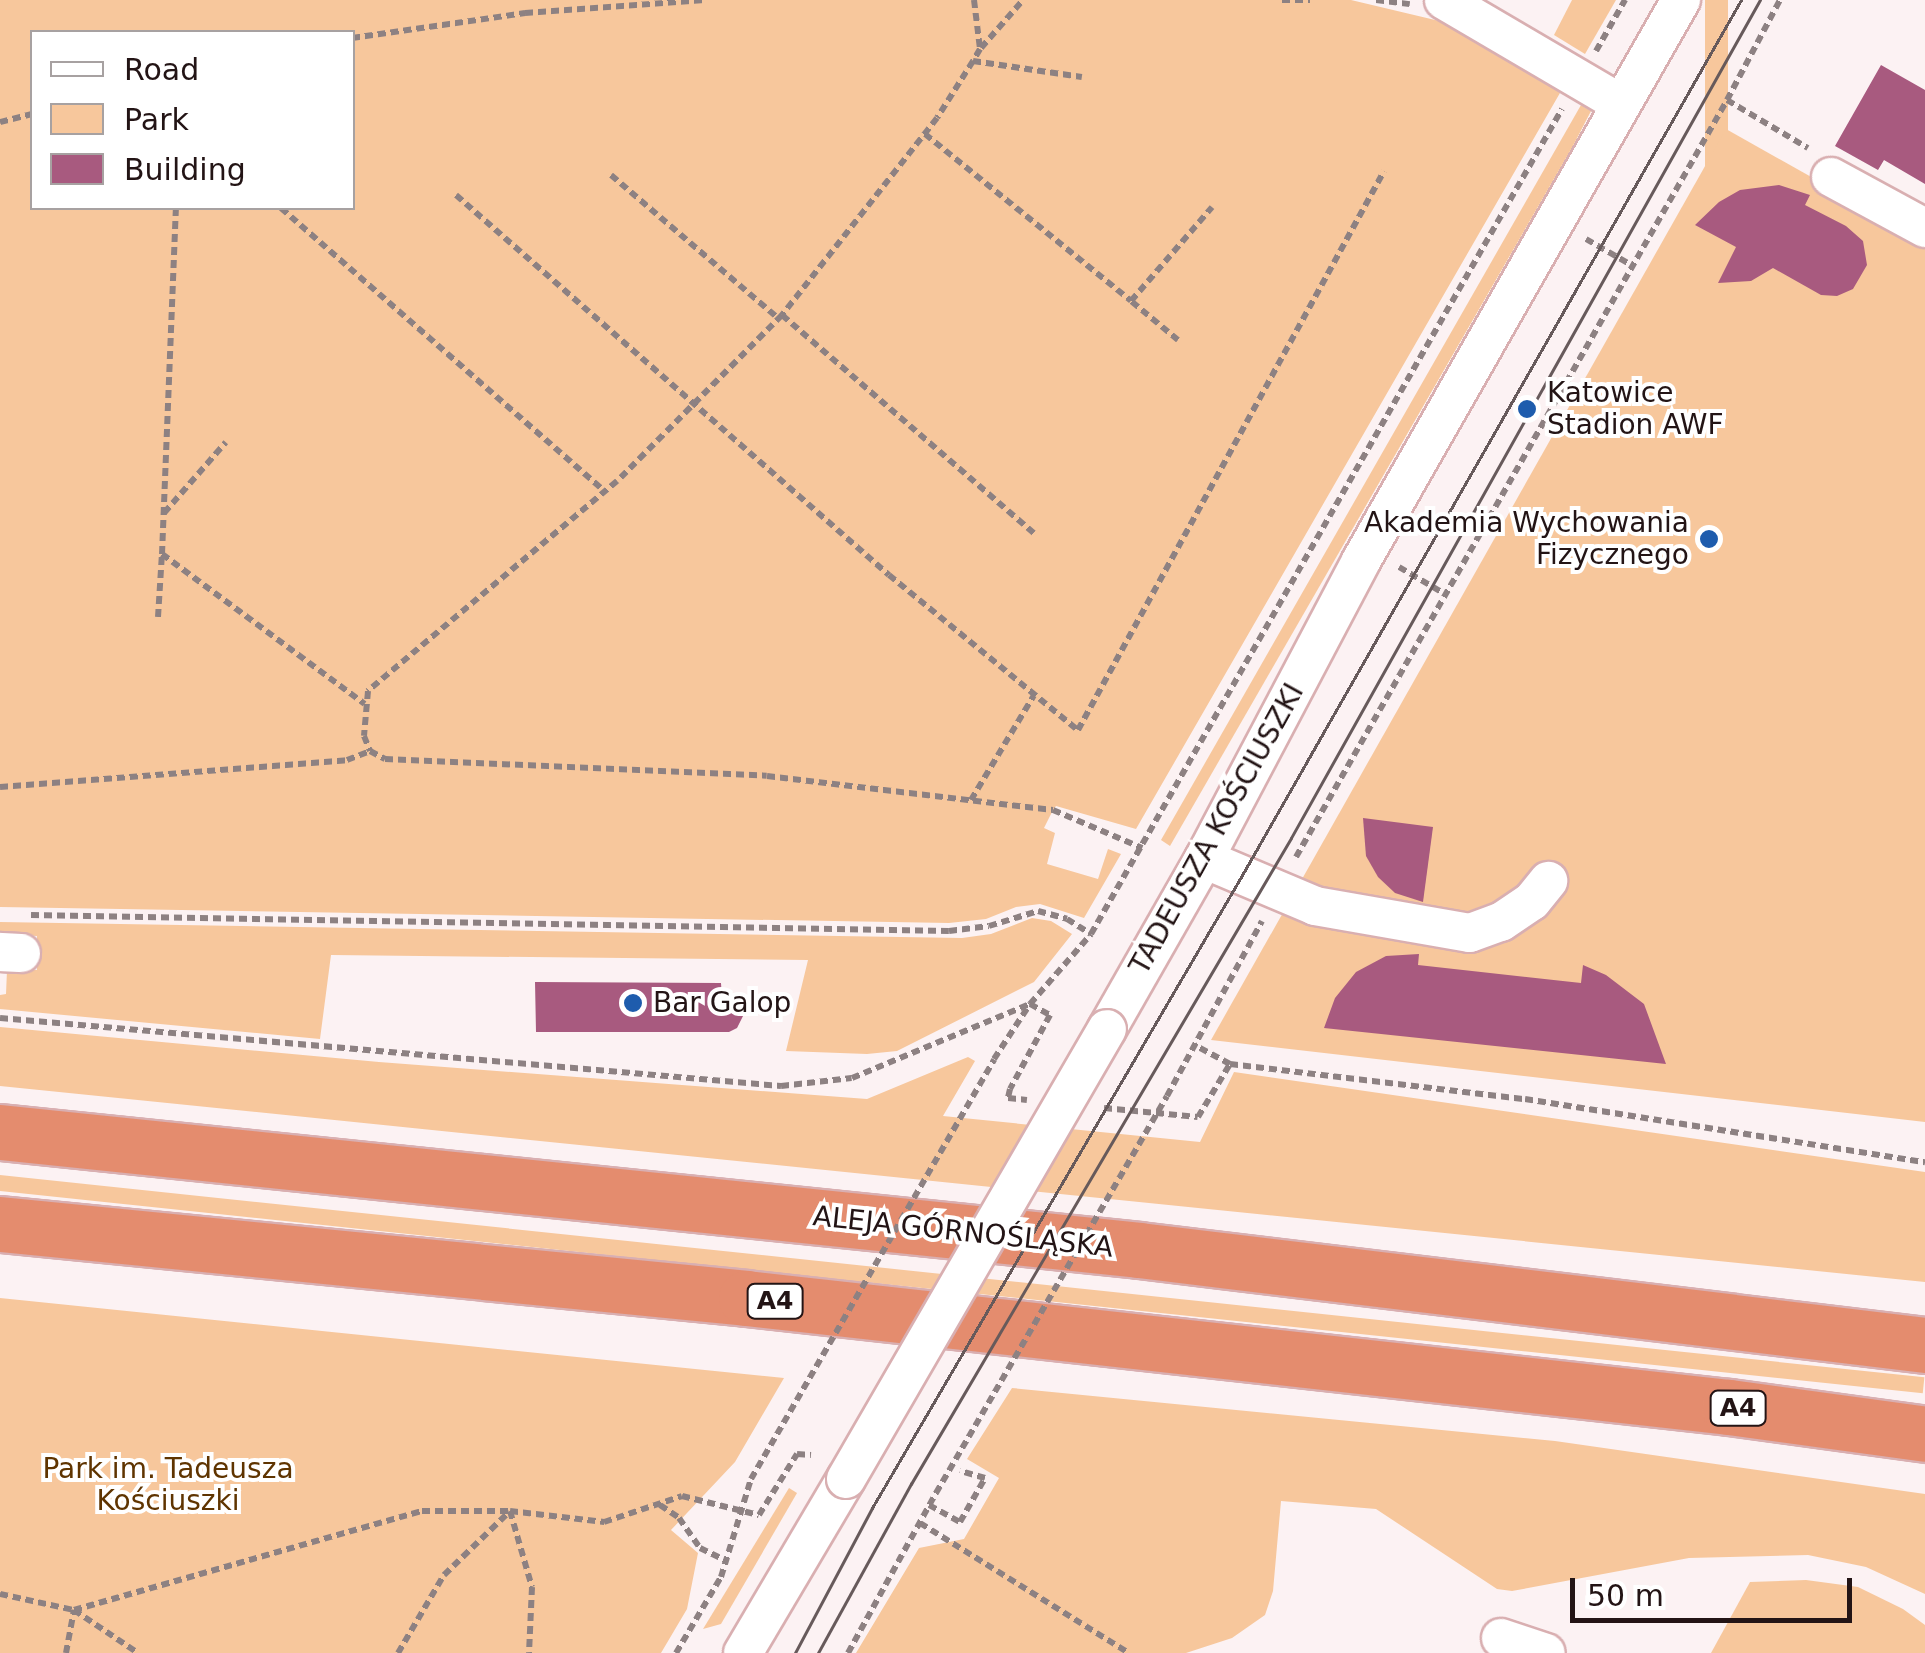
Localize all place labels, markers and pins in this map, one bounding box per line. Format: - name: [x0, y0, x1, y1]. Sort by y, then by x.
- place label: Katowice Stadion AWF: [1547, 376, 1724, 442]
- marker: Katowice Stadion AWF: [1516, 398, 1538, 420]
- place label: Akademia Wychowania Fizycznego: [1364, 506, 1689, 572]
- marker: Akademia Wychowania Fizycznego: [1698, 528, 1720, 550]
- place label: Bar Galop: [653, 986, 791, 1020]
- marker: Bar Galop: [622, 992, 644, 1014]

